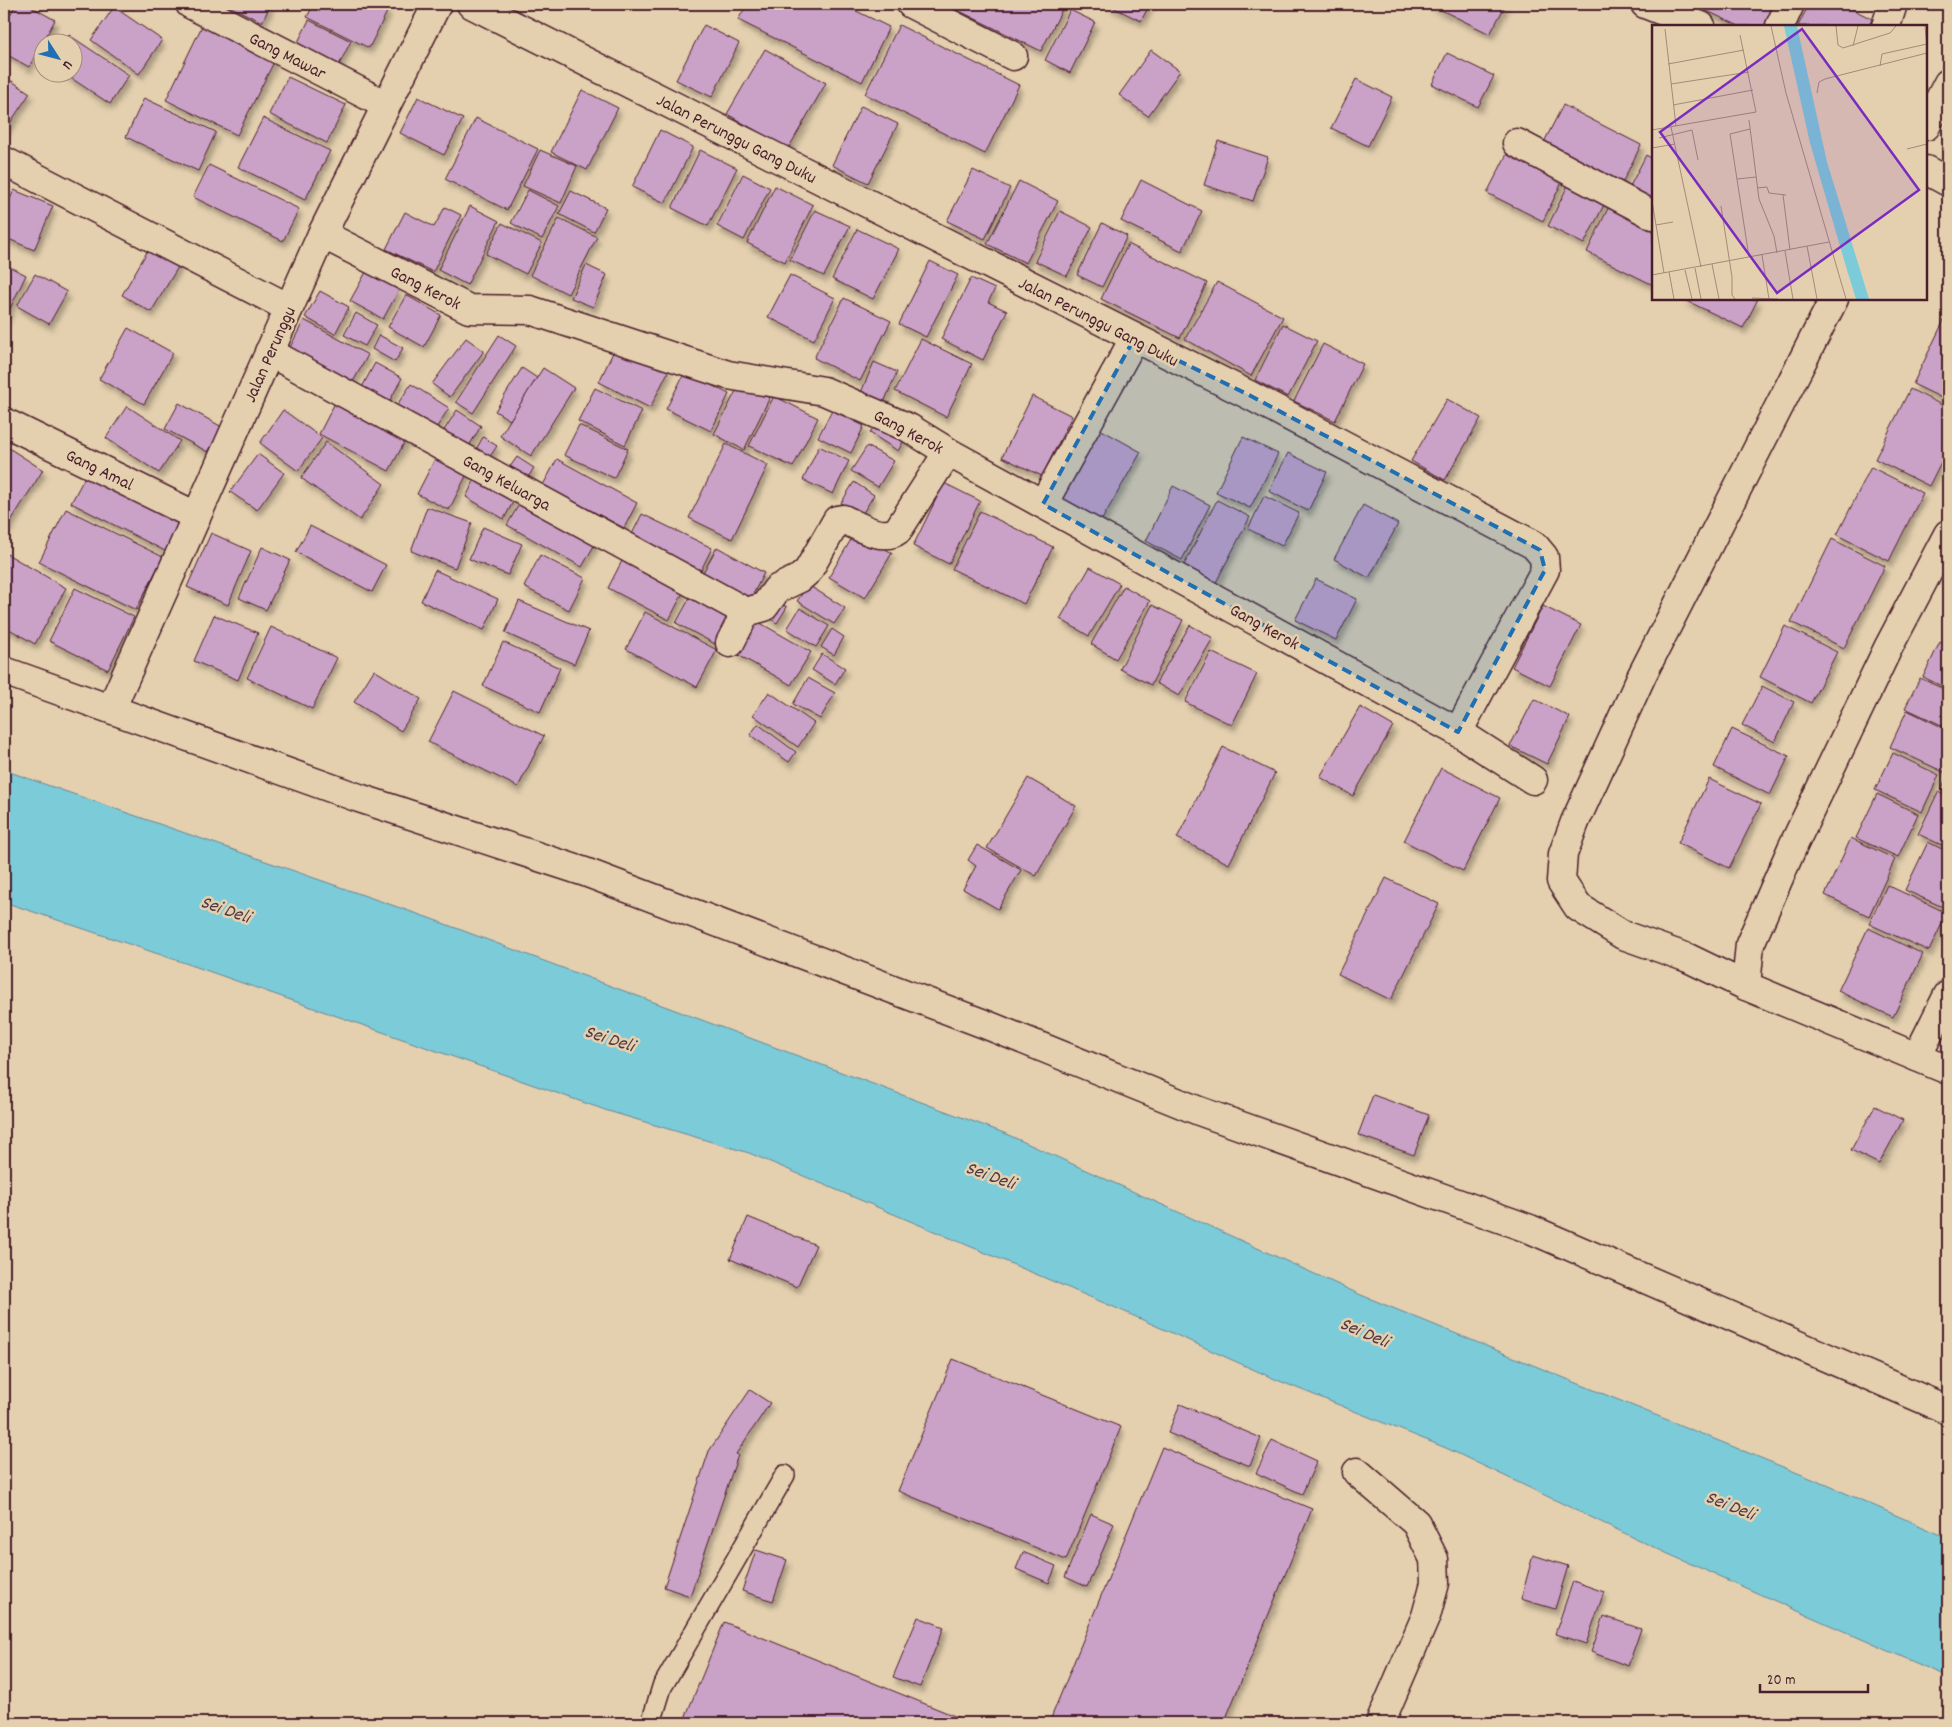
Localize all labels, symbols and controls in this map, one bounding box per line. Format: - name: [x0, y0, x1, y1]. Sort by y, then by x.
- inset map: [1652, 25, 1927, 300]
- street label: Gang Mawar: [244, 27, 330, 87]
- north arrow: [32, 32, 82, 82]
- text: U: [57, 56, 77, 73]
- street label: Jalan Perunggu Gang Duku: [651, 89, 820, 191]
- street label: Gang Kerok: [385, 261, 464, 318]
- street label: Jalan Perunggu Gang Duku: [1013, 272, 1182, 374]
- street label: Jalan Perunggu: [239, 303, 304, 407]
- street label: Gang Kerok: [868, 404, 947, 462]
- street label: Gang Amal: [61, 444, 138, 499]
- street label: Gang Keluarga: [457, 450, 555, 519]
- street label: Gang Kerok: [1224, 599, 1303, 658]
- water label: Sei Deli: [196, 890, 257, 933]
- water label: Sei Deli: [581, 1020, 641, 1062]
- water label: Sei Deli: [961, 1156, 1022, 1200]
- water label: Sei Deli: [1335, 1312, 1395, 1358]
- water label: Sei Deli: [1701, 1485, 1762, 1531]
- scale bar: [1760, 1662, 1867, 1694]
- text: 20 m: [1767, 1670, 1795, 1692]

